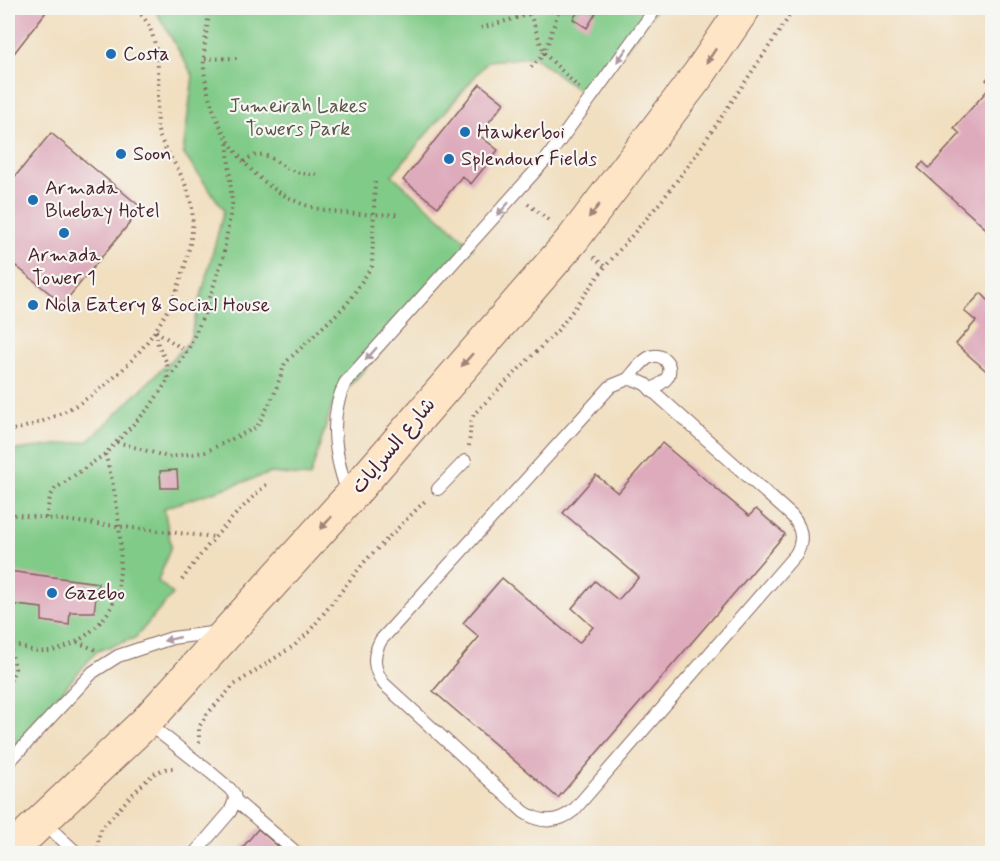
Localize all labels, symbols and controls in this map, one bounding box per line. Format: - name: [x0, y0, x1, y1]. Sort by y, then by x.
- place label: Costa: [123, 41, 169, 68]
- marker: Costa: [104, 47, 118, 61]
- one-way arrow: [616, 47, 628, 62]
- one-way arrow: [705, 47, 717, 63]
- park label: Jumeirah Lakes Towers Park: [229, 93, 367, 143]
- place label: Hawkerboi: [477, 119, 565, 146]
- marker: Hawkerboi: [458, 125, 472, 139]
- place label: Soon: [133, 141, 172, 168]
- place label: Splendour Fields: [461, 146, 597, 173]
- marker: Soon: [114, 147, 128, 161]
- marker: Splendour Fields: [442, 152, 456, 166]
- place label: Armada Bluebay Hotel: [45, 175, 160, 225]
- marker: Armada Bluebay Hotel: [26, 193, 40, 207]
- one-way arrow: [497, 201, 510, 216]
- one-way arrow: [587, 203, 600, 219]
- marker: Armada Tower 1: [57, 226, 71, 240]
- place label: Armada Tower 1: [28, 242, 101, 292]
- place label: Nola Eatery & Social House: [45, 292, 270, 319]
- marker: Nola Eatery & Social House: [26, 298, 40, 312]
- one-way arrow: [365, 346, 379, 360]
- one-way arrow: [461, 352, 474, 368]
- street label: شارع السرايات: [346, 392, 442, 500]
- one-way arrow: [320, 515, 333, 530]
- place label: Gazebo: [64, 580, 125, 607]
- marker: Gazebo: [45, 586, 59, 600]
- one-way arrow: [162, 635, 181, 644]

